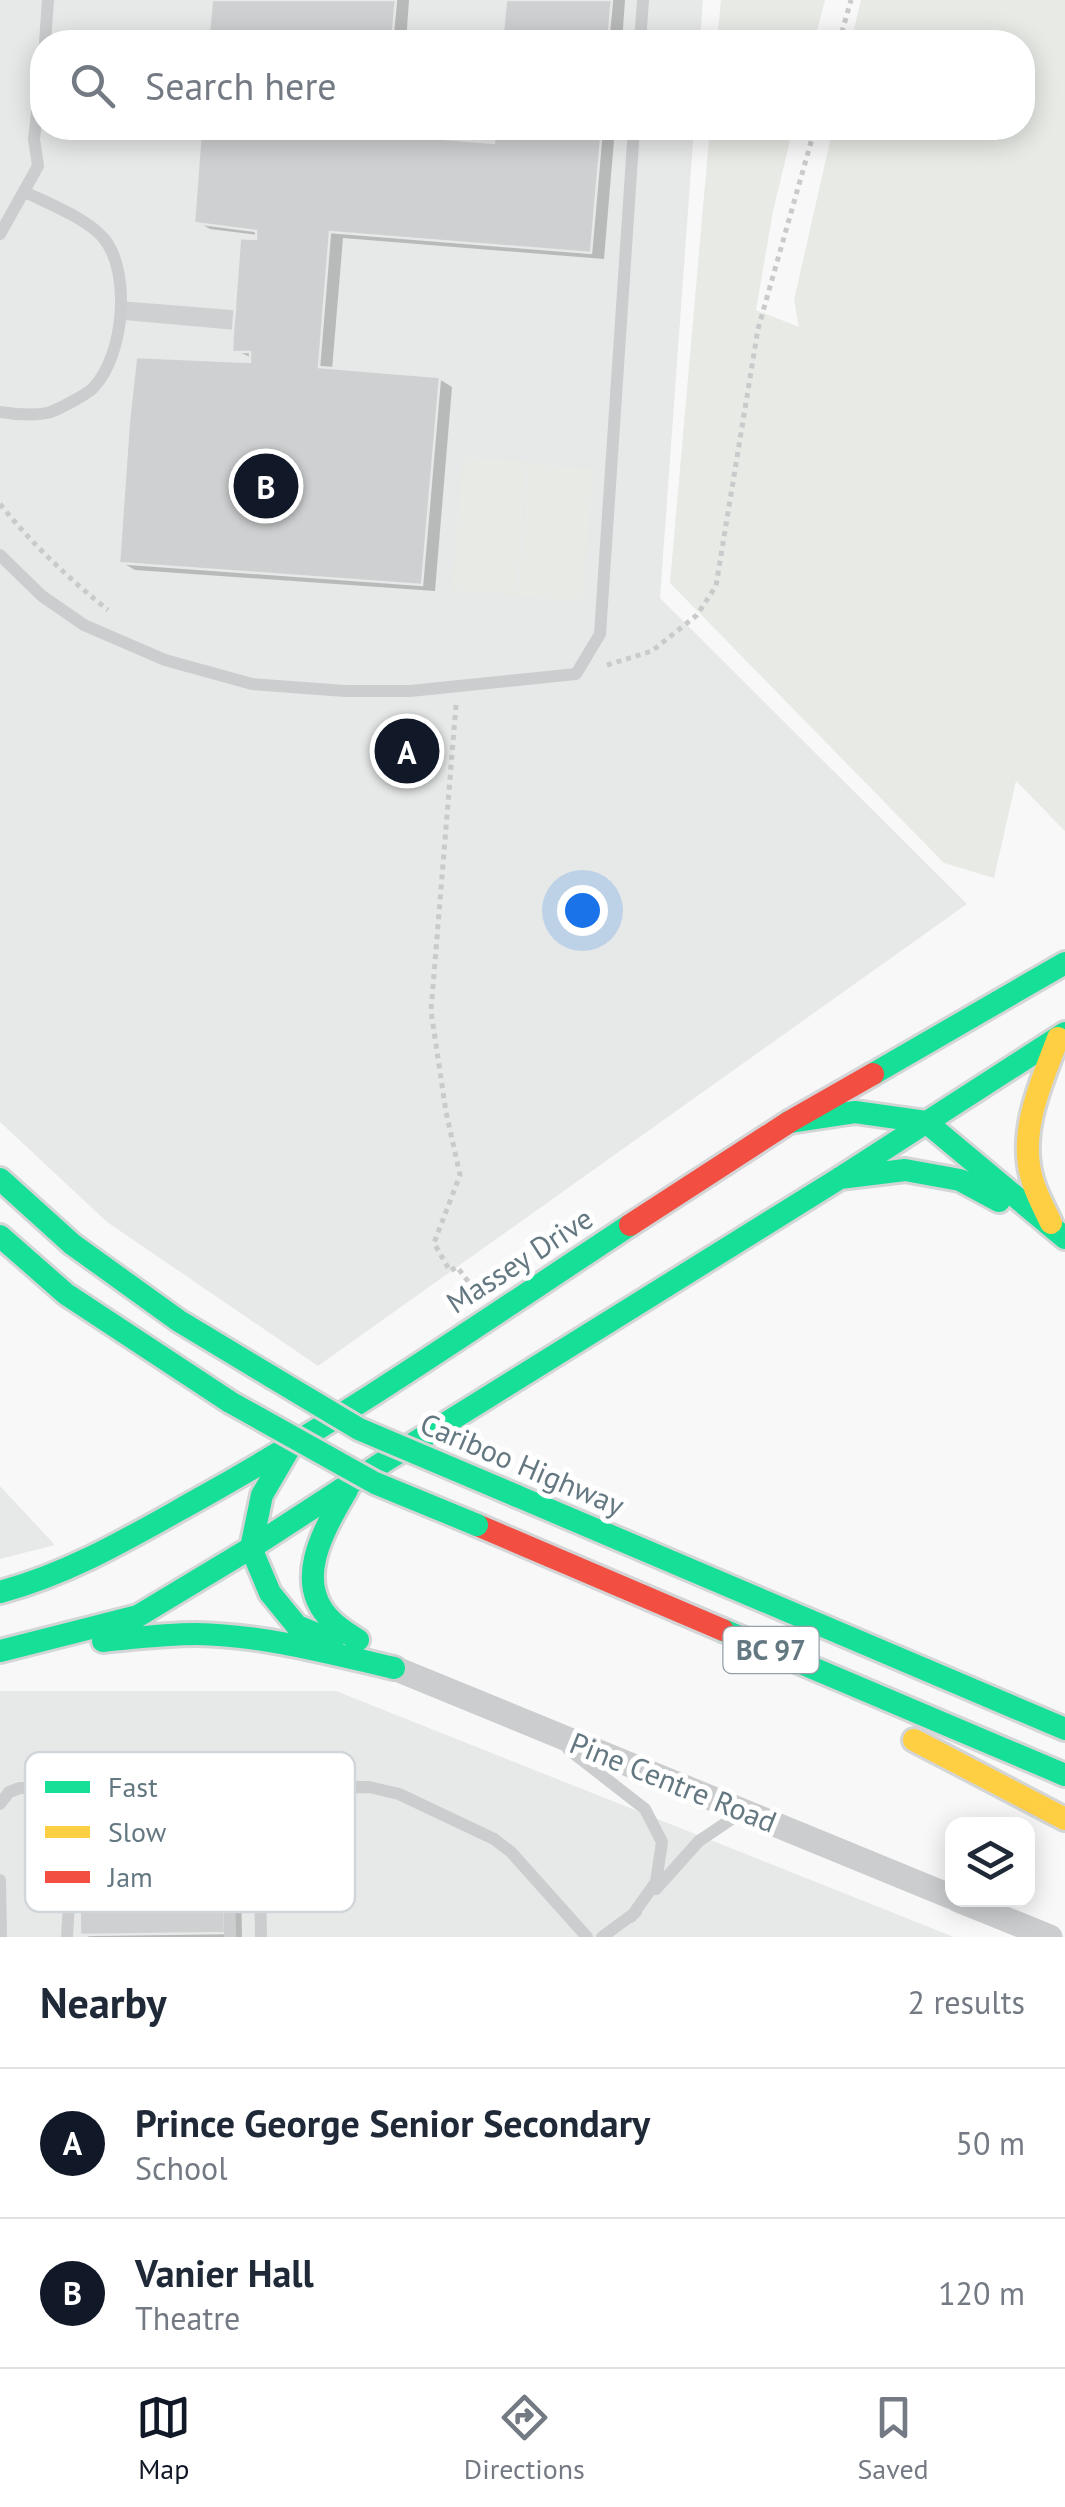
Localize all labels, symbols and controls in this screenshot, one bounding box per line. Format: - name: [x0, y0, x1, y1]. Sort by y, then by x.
- search box: [30, 30, 1035, 140]
- icon: search: [65, 58, 120, 113]
- text: Search here: [145, 61, 337, 110]
- pin: B: [234, 448, 298, 524]
- pin: A: [374, 714, 440, 788]
- your location: [557, 885, 608, 936]
- street label: Massey Drive: [439, 1198, 600, 1321]
- street label: Cariboo Highway: [415, 1403, 630, 1524]
- road number: BC 97: [724, 1627, 818, 1673]
- street label: Pine Centre Road: [565, 1722, 783, 1841]
- legend: [25, 1752, 355, 1912]
- text: Fast: [108, 1768, 158, 1805]
- text: Slow: [108, 1813, 167, 1850]
- map controls: [945, 1817, 1035, 1907]
- button: layers: [945, 1817, 1035, 1907]
- text: Jam: [107, 1858, 153, 1895]
- text: Nearby: [40, 1975, 167, 2030]
- text: 2 results: [907, 1981, 1025, 2023]
- text: Prince George Senior Secondary: [135, 2098, 650, 2147]
- text: A: [63, 2122, 82, 2164]
- text: 50 m: [956, 2122, 1025, 2164]
- text: School: [135, 2147, 228, 2189]
- text: Vanier Hall: [135, 2248, 314, 2297]
- text: B: [63, 2272, 82, 2314]
- text: 120 m: [938, 2272, 1025, 2314]
- text: Theatre: [135, 2297, 240, 2339]
- tab: Map: [136, 2390, 191, 2487]
- tab: Directions: [464, 2390, 585, 2487]
- tab: Saved: [857, 2390, 929, 2487]

